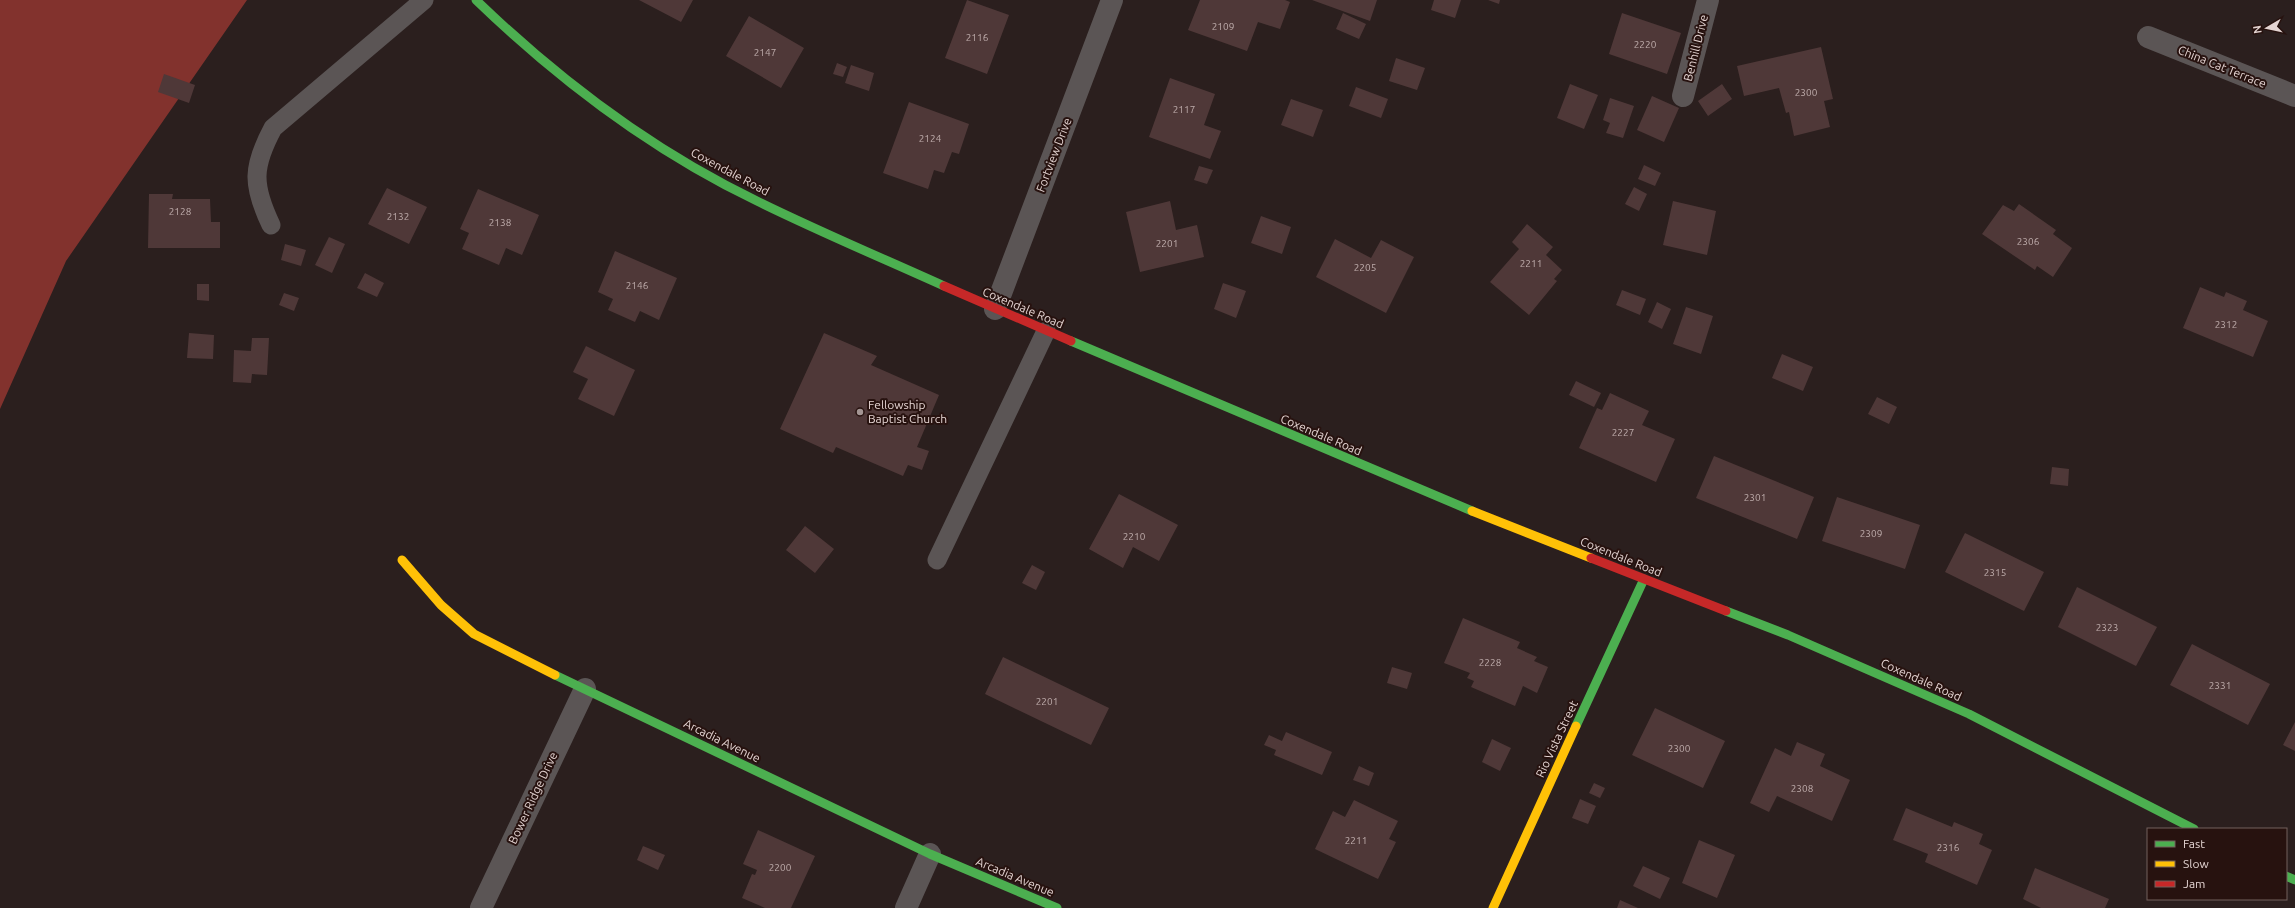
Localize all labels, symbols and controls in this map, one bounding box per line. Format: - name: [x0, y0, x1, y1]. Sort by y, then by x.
- north arrow: [2247, 8, 2287, 48]
- street label: Benhill Drive: [1681, 13, 1710, 83]
- house number: 2109: [1212, 21, 1234, 32]
- text: N: [2251, 25, 2264, 35]
- house number: 2116: [966, 32, 989, 43]
- house number: 2220: [1634, 39, 1657, 50]
- street label: China Cat Terrace: [2176, 43, 2268, 90]
- house number: 2147: [754, 47, 776, 58]
- house number: 2300: [1795, 87, 1818, 98]
- house number: 2117: [1173, 104, 1195, 115]
- street label: Fortview Drive: [1033, 116, 1074, 194]
- house number: 2124: [919, 133, 942, 144]
- street label: Coxendale Road: [689, 145, 772, 198]
- house number: 2128: [169, 206, 192, 217]
- house number: 2132: [387, 211, 409, 222]
- house number: 2138: [489, 217, 512, 228]
- house number: 2306: [2017, 236, 2040, 247]
- house number: 2201: [1156, 238, 1178, 249]
- house number: 2211: [1520, 258, 1542, 269]
- house number: 2205: [1354, 262, 1376, 273]
- house number: 2146: [626, 280, 649, 291]
- street label: Coxendale Road: [981, 285, 1066, 331]
- house number: 2312: [2215, 319, 2237, 330]
- place label: Fellowship Baptist Church: [868, 398, 947, 425]
- marker: Fellowship Baptist Church: [855, 407, 865, 417]
- street label: Coxendale Road: [1279, 412, 1364, 458]
- house number: 2227: [1612, 427, 1634, 438]
- house number: 2301: [1744, 492, 1766, 503]
- house number: 2309: [1860, 528, 1882, 539]
- house number: 2210: [1123, 531, 1146, 542]
- street label: Coxendale Road: [1578, 534, 1664, 579]
- house number: 2315: [1984, 567, 2006, 578]
- house number: 2323: [2096, 622, 2118, 633]
- street label: Coxendale Road: [1879, 656, 1964, 703]
- house number: 2228: [1479, 657, 1502, 668]
- house number: 2331: [2209, 680, 2231, 691]
- house number: 2201: [1036, 696, 1058, 707]
- street label: Rio Vista Street: [1533, 698, 1580, 779]
- street label: Arcadia Avenue: [682, 716, 763, 765]
- house number: 2300: [1668, 743, 1691, 754]
- street label: Bower Ridge Drive: [506, 750, 560, 846]
- house number: 2308: [1791, 783, 1814, 794]
- legend: [2147, 828, 2287, 900]
- house number: 2211: [1345, 835, 1367, 846]
- text: Fast: [2183, 837, 2205, 850]
- house number: 2316: [1937, 842, 1960, 853]
- street label: Arcadia Avenue: [974, 854, 1056, 899]
- text: Slow: [2183, 857, 2209, 870]
- house number: 2200: [769, 862, 792, 873]
- text: Jam: [2183, 877, 2205, 890]

